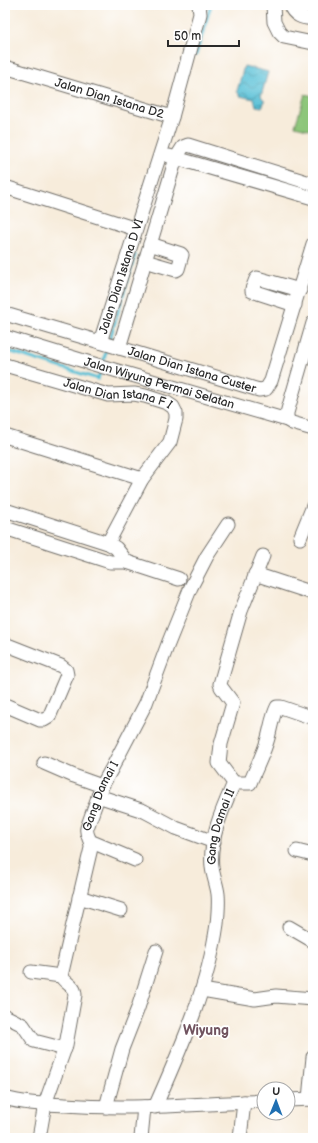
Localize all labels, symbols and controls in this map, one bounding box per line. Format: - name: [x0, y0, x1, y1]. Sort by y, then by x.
- scale bar: [168, 22, 239, 48]
- text: 50 m: [174, 29, 201, 44]
- street label: Jalan Dian Istana D2: [53, 75, 166, 122]
- street label: Jalan Dian Istana D VI: [96, 217, 147, 336]
- street label: Jalan Dian Istana Custer: [126, 343, 258, 396]
- street label: Jalan Wiyung Permai Selatan: [82, 354, 236, 412]
- street label: Jalan Dian Istana F I: [62, 375, 176, 412]
- street label: Gang Damai I: [79, 758, 122, 833]
- street label: Gang Damai II: [204, 786, 238, 865]
- district label: Wiyung: [183, 1022, 229, 1039]
- north arrow: [256, 1081, 296, 1121]
- text: U: [272, 1085, 280, 1098]

